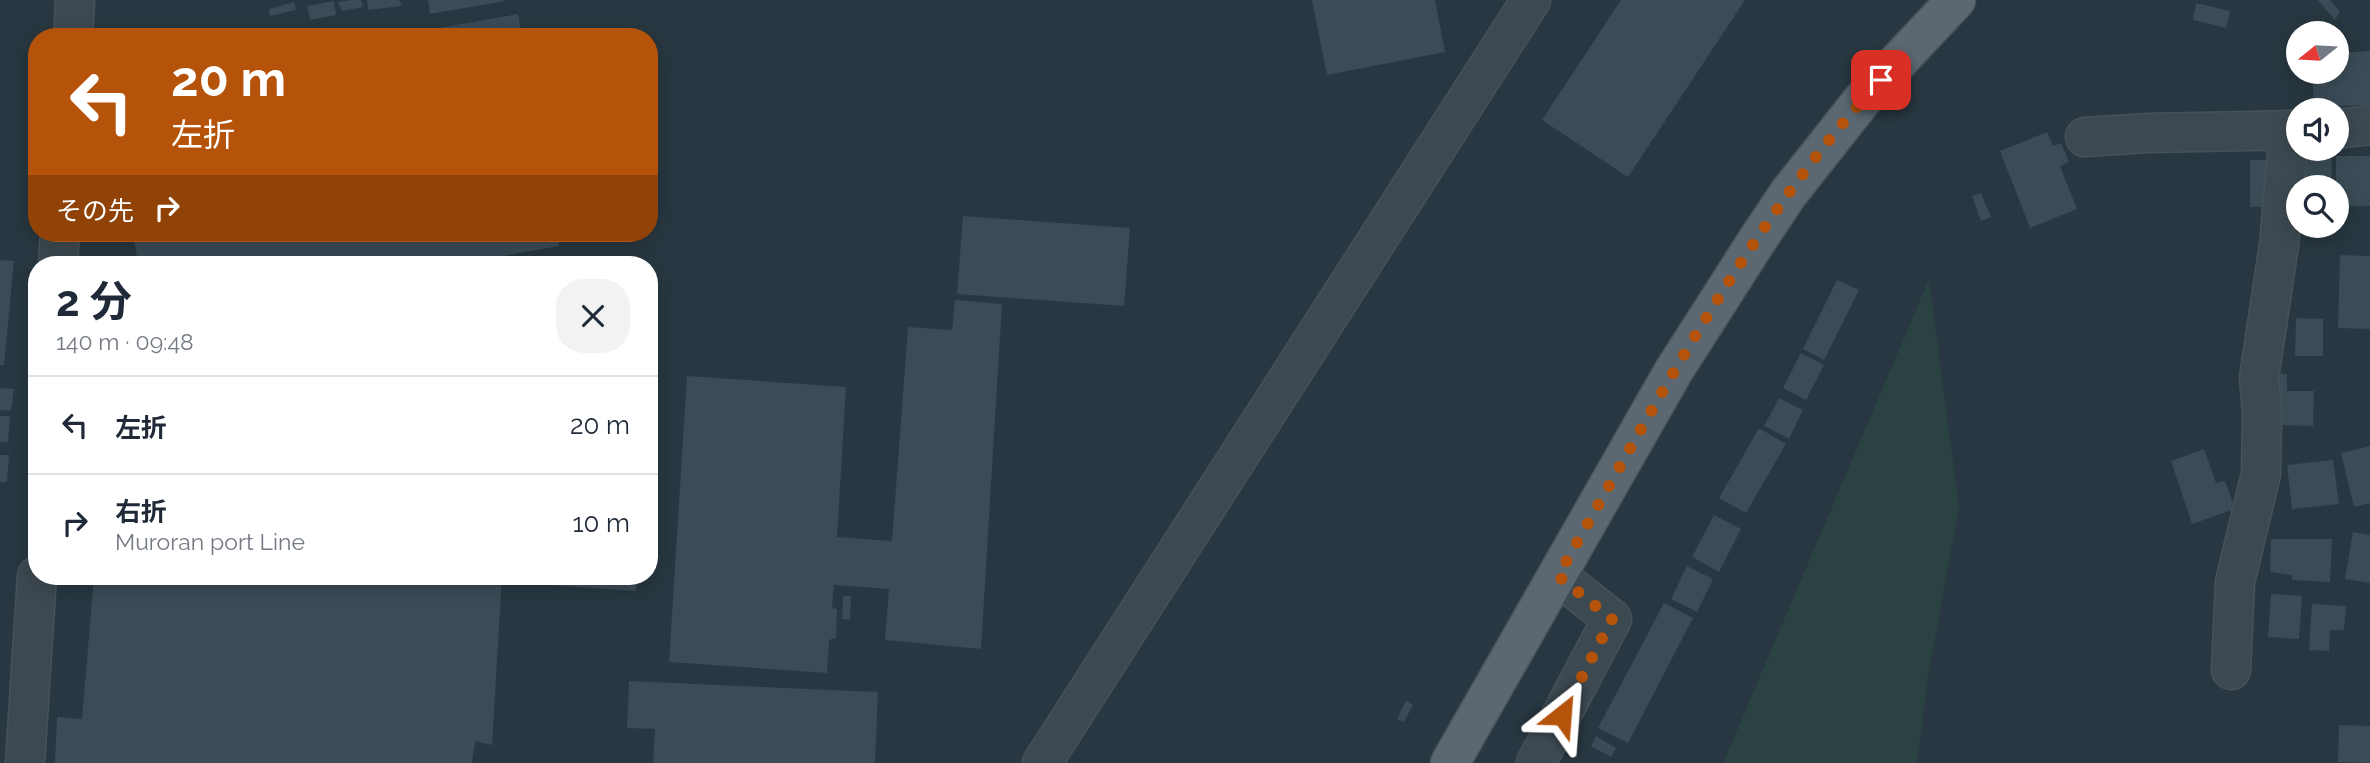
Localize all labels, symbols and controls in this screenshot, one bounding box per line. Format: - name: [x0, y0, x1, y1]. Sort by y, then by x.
- north arrow: [2286, 21, 2348, 84]
- map controls: [2286, 21, 2349, 238]
- text: 20 m: [171, 50, 286, 107]
- pin: [1851, 50, 1911, 110]
- icon: left: [56, 56, 147, 147]
- icon: arrive: [1862, 61, 1900, 99]
- button: sound: [2286, 98, 2349, 161]
- text: 左折: [171, 116, 235, 153]
- button: search: [2286, 175, 2349, 238]
- icon: right: [148, 189, 186, 227]
- text: その先: [56, 196, 134, 226]
- text: 2 分: [56, 277, 132, 326]
- button: close: [556, 279, 630, 353]
- text: 140 m · 09:48: [56, 328, 194, 355]
- icon: left: [56, 406, 94, 444]
- text: 20 m: [570, 410, 630, 440]
- text: 左折: [115, 413, 167, 443]
- text: 右折: [115, 497, 167, 527]
- icon: right: [56, 504, 94, 542]
- text: 10 m: [572, 508, 630, 538]
- text: Muroran port Line: [115, 528, 305, 555]
- position arrow: [1525, 678, 1599, 752]

